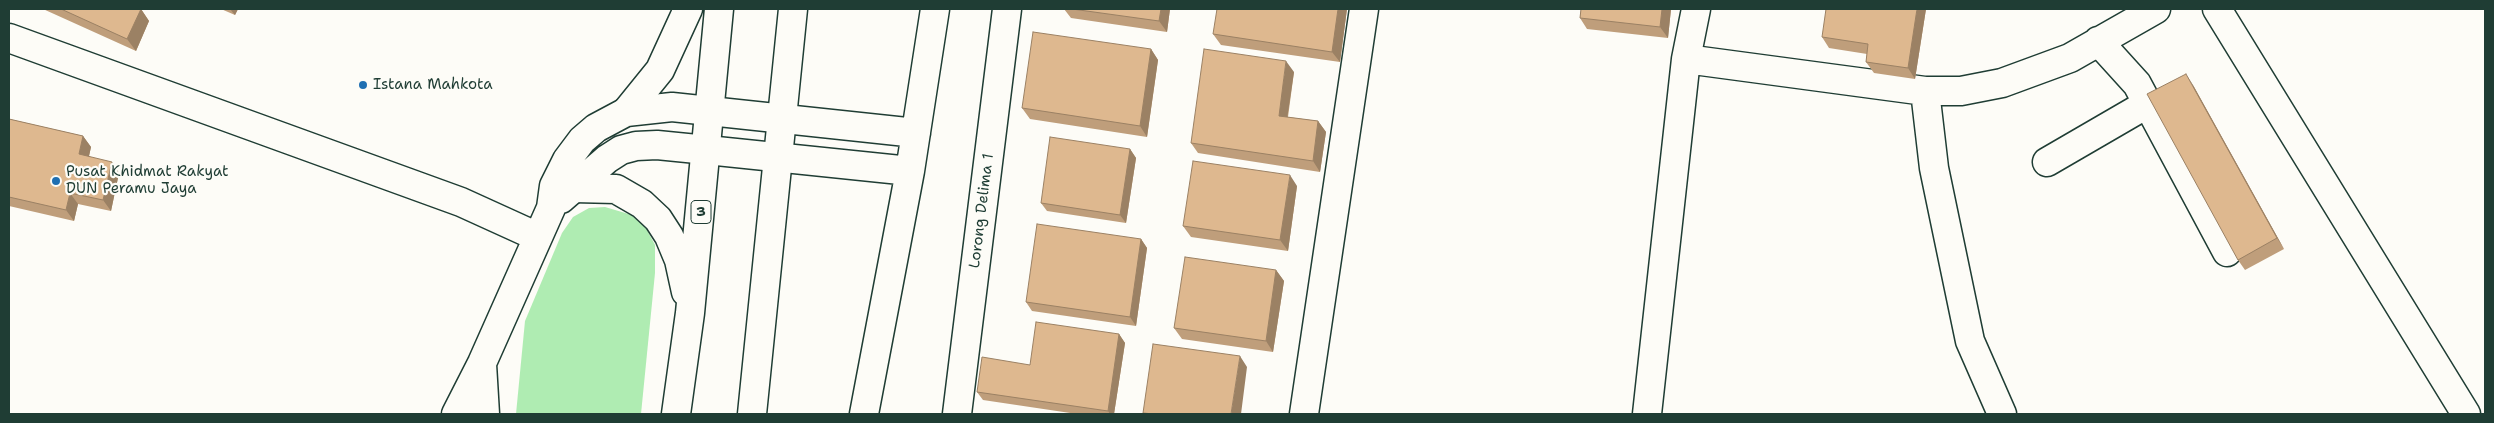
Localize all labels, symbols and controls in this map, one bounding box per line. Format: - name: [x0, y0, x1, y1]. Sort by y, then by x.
- place label: Istana Mahkota: [373, 76, 492, 94]
- marker: Istana Mahkota: [357, 79, 369, 91]
- street label: Lorong Delima 1: [966, 153, 998, 269]
- place label: Pusat Khidmat Rakyat DUN Peramu Jaya: [66, 163, 229, 198]
- marker: Pusat Khidmat Rakyat DUN Peramu Jaya: [50, 175, 62, 187]
- road number: 3: [691, 200, 711, 223]

